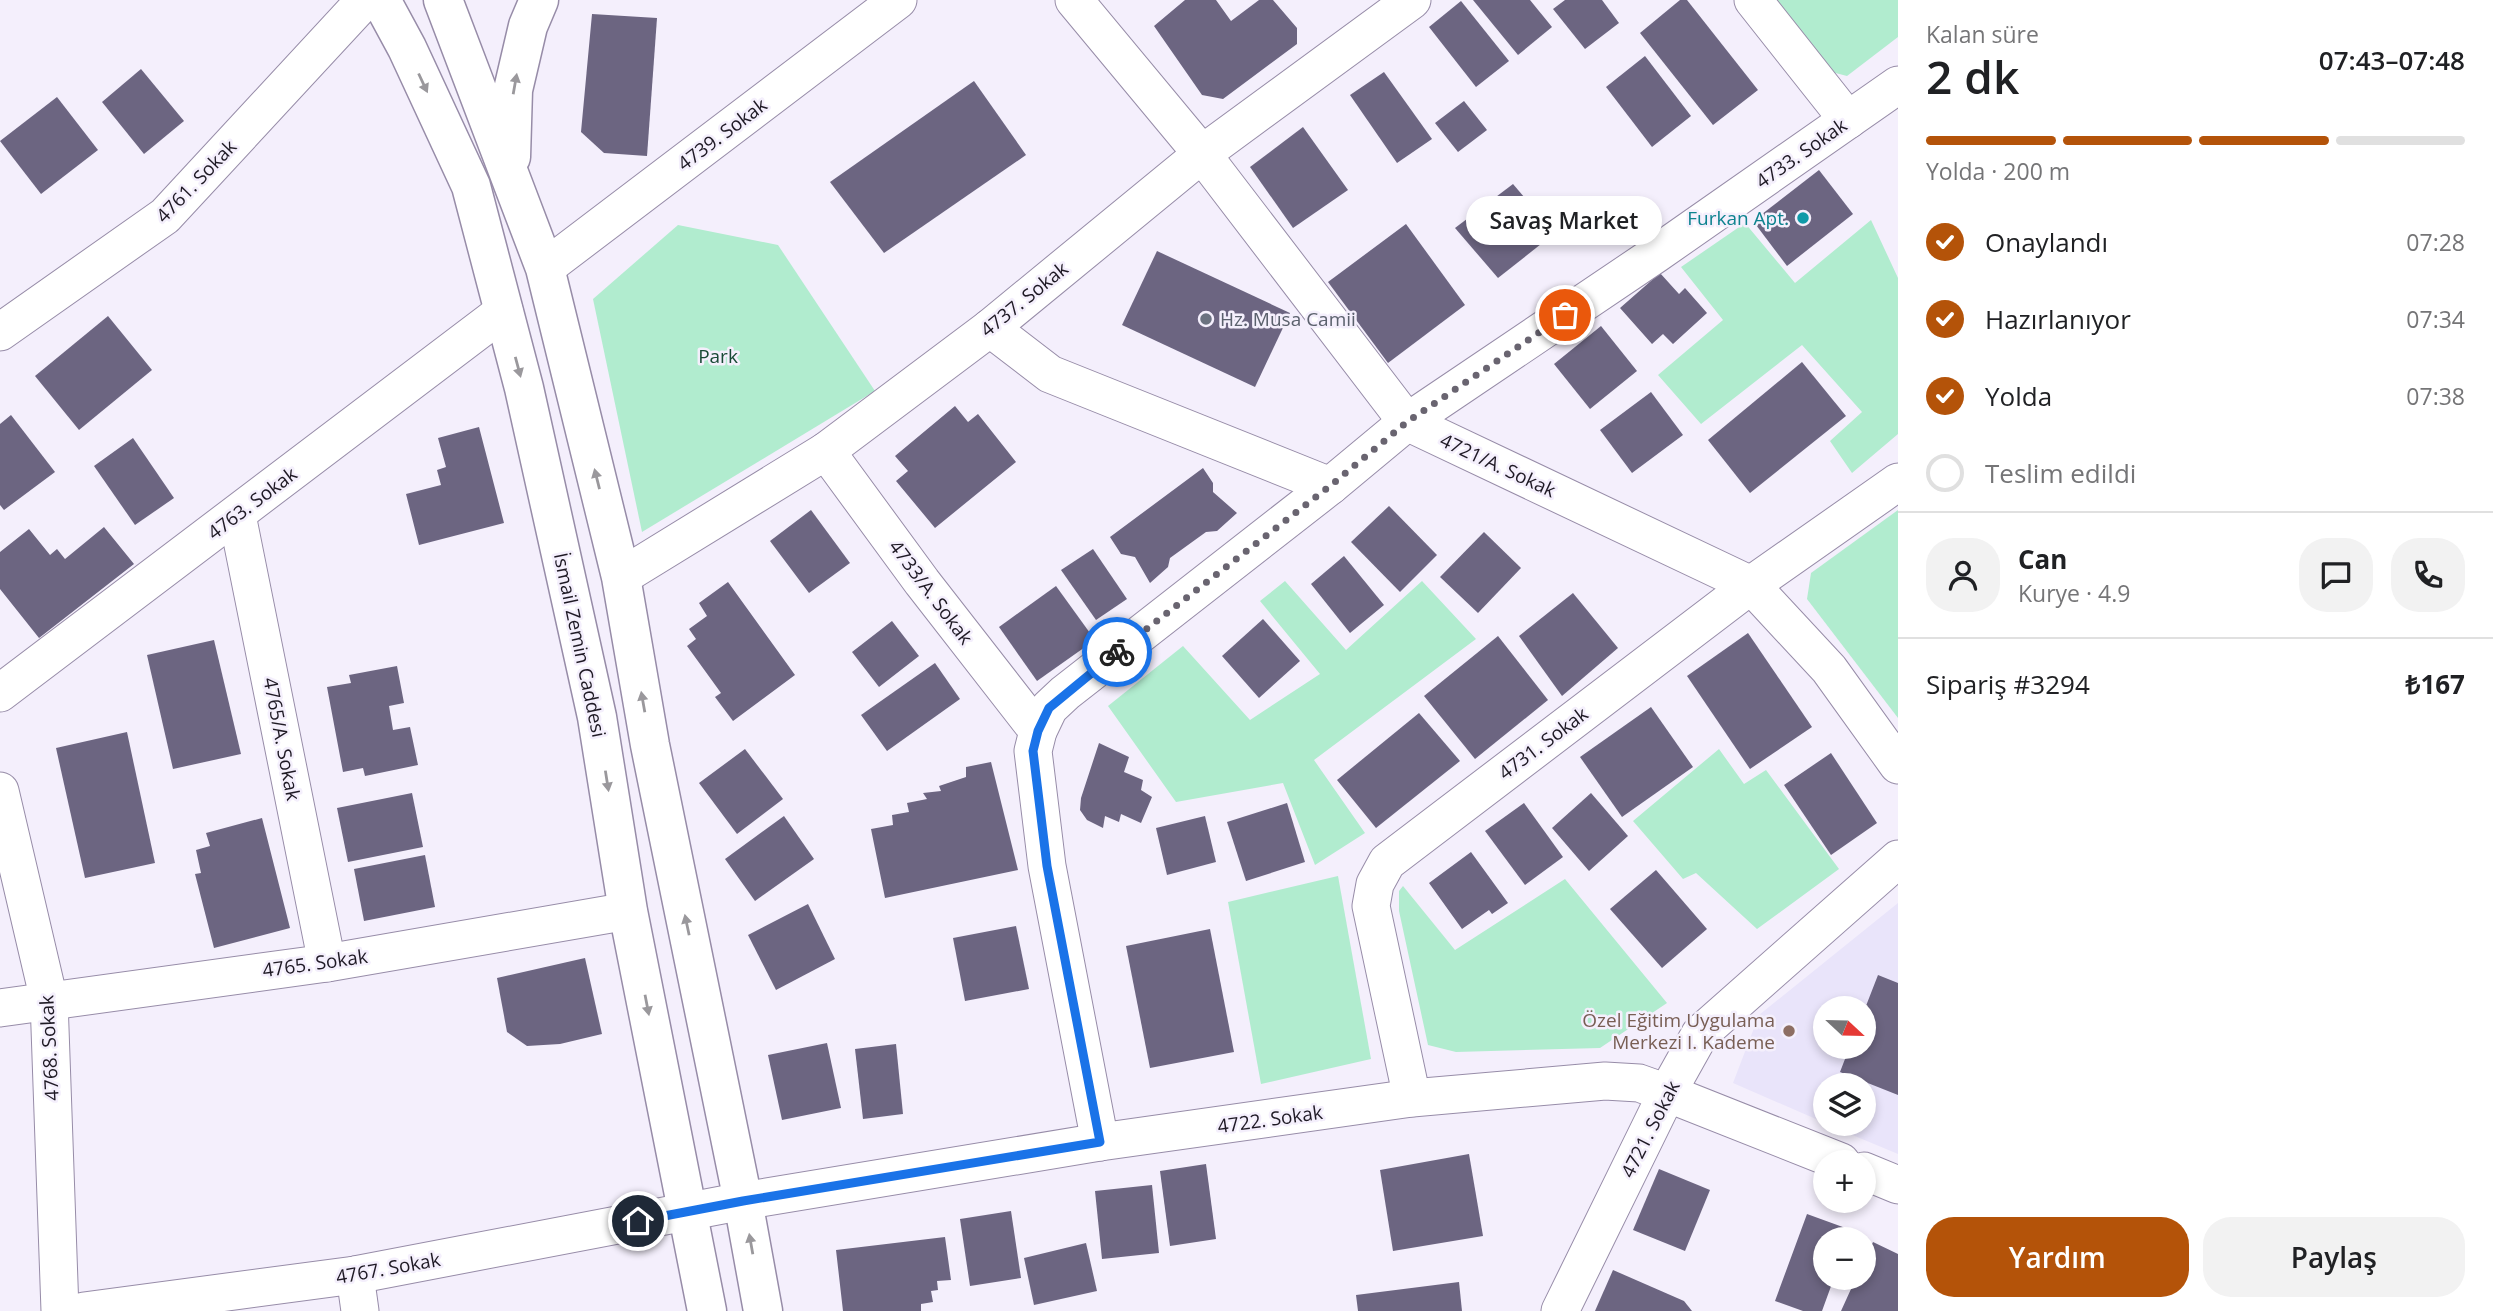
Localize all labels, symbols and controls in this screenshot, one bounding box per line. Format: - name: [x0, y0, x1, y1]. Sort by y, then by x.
- text: Kalan süre: [1926, 18, 2039, 50]
- text: 07:43–07:48: [2319, 42, 2465, 78]
- text: 2 dk: [1926, 45, 2019, 107]
- one-way arrow: [417, 73, 429, 93]
- one-way arrow: [510, 73, 521, 95]
- street label: 4739. Sokak: [672, 92, 772, 176]
- street label: 4733. Sokak: [1750, 112, 1852, 194]
- street label: 4761. Sokak: [150, 134, 242, 228]
- text: Yolda · 200 m: [1926, 155, 2070, 187]
- callout: Savaş Market: [1467, 196, 1663, 245]
- text: Savaş Market: [1490, 204, 1638, 236]
- place label: Furkan Apt.: [1687, 205, 1789, 231]
- marker: Furkan Apt.: [1795, 210, 1811, 226]
- icon: check: [1926, 223, 1964, 261]
- text: Onaylandı: [1985, 224, 2108, 260]
- text: 07:28: [2406, 226, 2465, 258]
- street label: 4737. Sokak: [975, 256, 1073, 342]
- pin: [1535, 285, 1595, 345]
- icon: bag: [1546, 296, 1584, 334]
- icon: check: [1926, 300, 1964, 338]
- text: Hazırlanıyor: [1985, 301, 2131, 337]
- text: 07:34: [2406, 303, 2465, 335]
- place label: Hz. Musa Camii: [1220, 306, 1356, 332]
- marker: Hz. Musa Camii: [1198, 311, 1214, 327]
- park label: Park: [698, 343, 738, 369]
- one-way arrow: [513, 356, 524, 378]
- icon: check: [1926, 377, 1964, 415]
- text: Yolda: [1985, 378, 2052, 414]
- text: 07:38: [2406, 380, 2465, 412]
- street label: 4721/A. Sokak: [1436, 427, 1560, 503]
- text: Teslim edildi: [1985, 455, 2136, 491]
- street label: 4763. Sokak: [202, 461, 302, 545]
- one-way arrow: [591, 468, 602, 490]
- street label: 4733/A. Sokak: [883, 534, 979, 650]
- button: person: [1926, 538, 2000, 612]
- button: chat: [2299, 538, 2373, 612]
- button: phone: [2391, 538, 2465, 612]
- text: Can: [2018, 541, 2067, 577]
- street label: İsmail Zemin Caddesi: [548, 550, 612, 740]
- text: Kurye · 4.9: [2018, 577, 2130, 609]
- courier: [1082, 617, 1152, 687]
- icon: bike: [1098, 633, 1136, 671]
- text: Sipariş #3294: [1926, 666, 2090, 702]
- text: ₺167: [2406, 666, 2465, 702]
- street label: 4765/A. Sokak: [257, 675, 307, 803]
- one-way arrow: [637, 690, 648, 712]
- street label: 4731. Sokak: [1493, 701, 1593, 785]
- one-way arrow: [602, 770, 613, 792]
- one-way arrow: [681, 914, 692, 936]
- street label: 4765. Sokak: [261, 943, 369, 983]
- one-way arrow: [642, 994, 653, 1016]
- street label: 4768. Sokak: [33, 995, 65, 1101]
- north arrow: [1813, 996, 1876, 1059]
- map controls: [1813, 996, 1876, 1290]
- place label: Özel Eğitim Uygulama Merkezi I. Kademe: [1582, 1007, 1775, 1055]
- marker: Özel Eğitim Uygulama Merkezi I. Kademe: [1781, 1023, 1797, 1039]
- button: layers: [1813, 1073, 1876, 1136]
- street label: 4721. Sokak: [1614, 1076, 1686, 1182]
- street label: 4722. Sokak: [1216, 1099, 1324, 1139]
- button: +: [1813, 1150, 1876, 1213]
- pin: [608, 1191, 668, 1251]
- icon: home: [619, 1202, 657, 1240]
- button: Yardım: [1926, 1217, 2189, 1297]
- button: Paylaş: [2203, 1217, 2465, 1297]
- button: −: [1813, 1227, 1876, 1290]
- one-way arrow: [745, 1233, 756, 1255]
- street label: 4767. Sokak: [334, 1246, 442, 1290]

